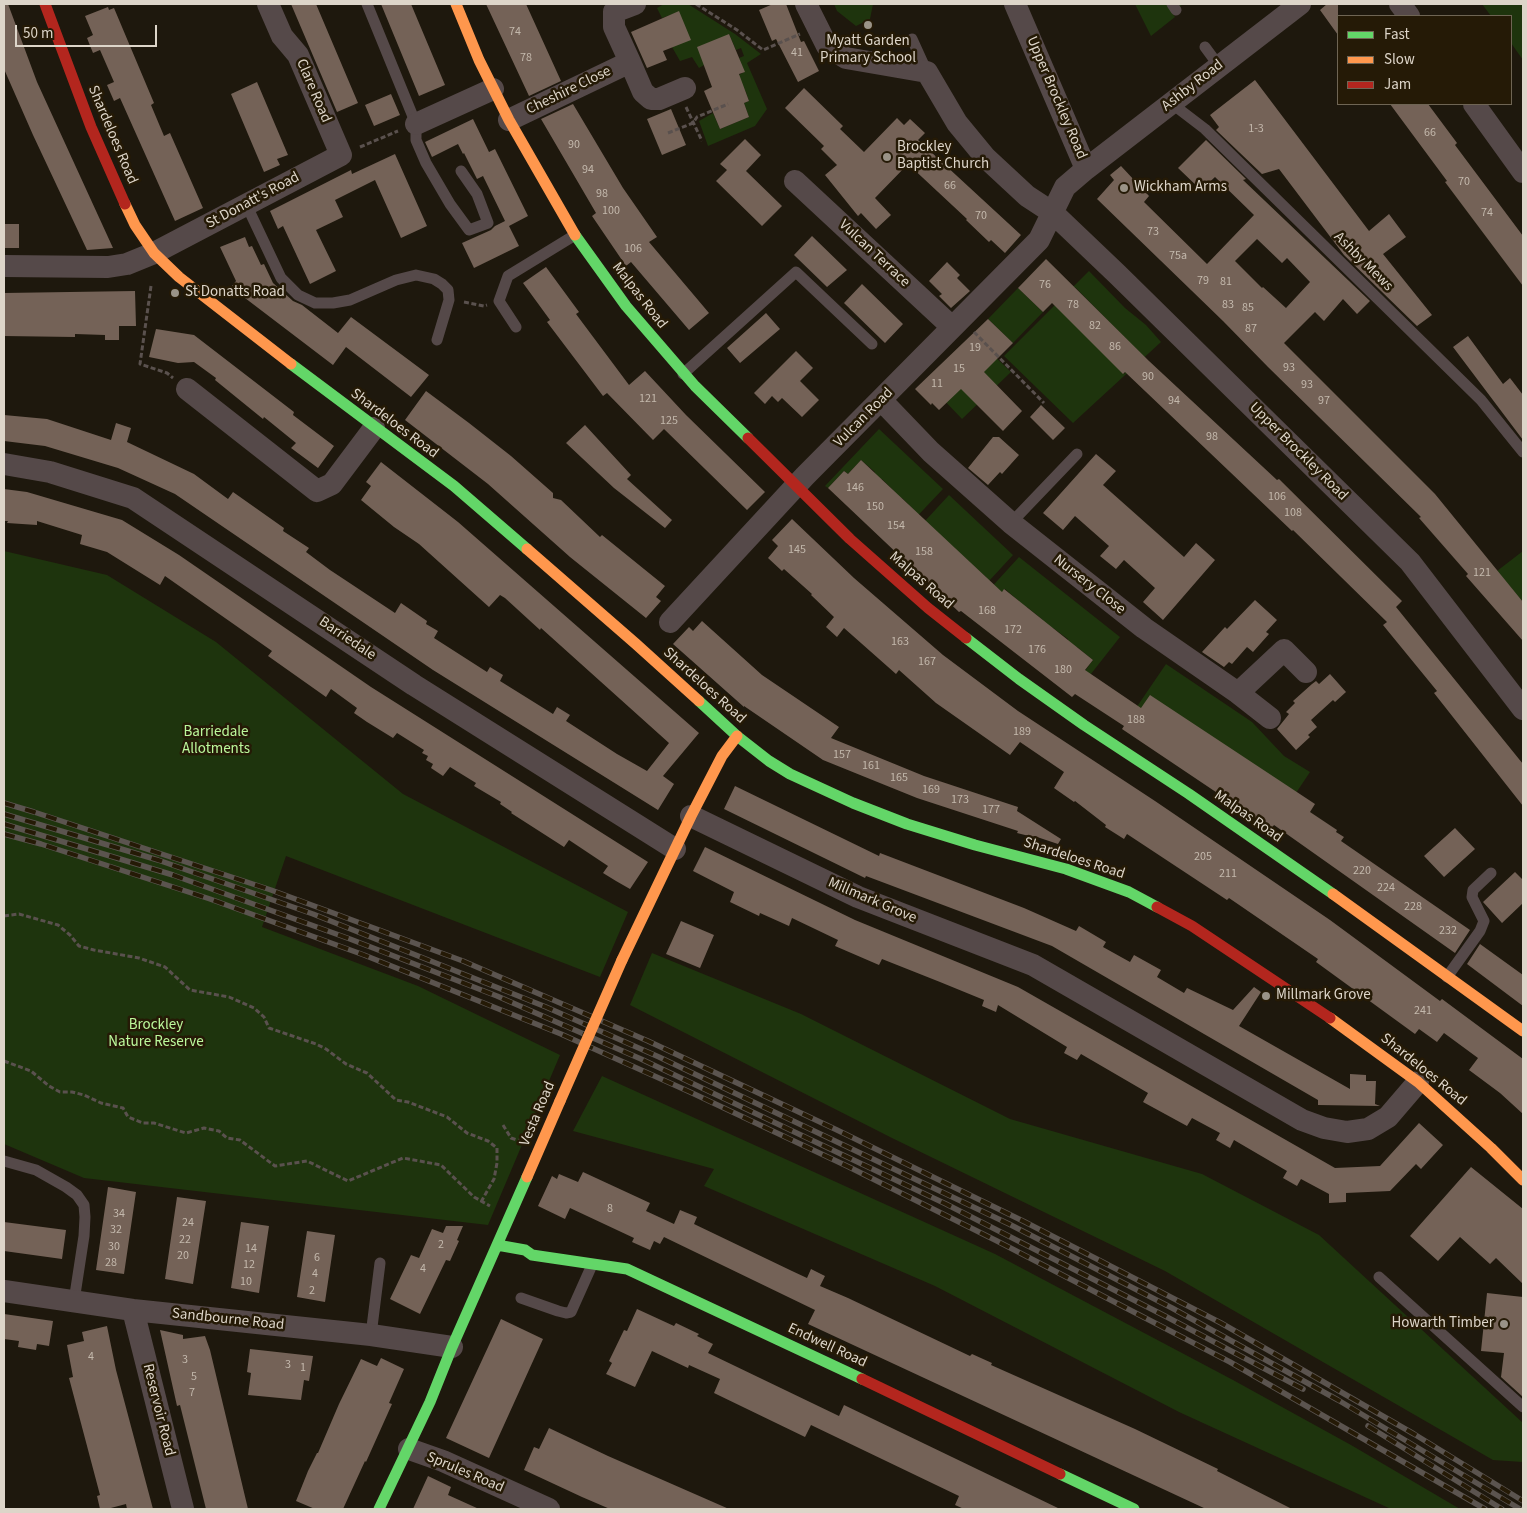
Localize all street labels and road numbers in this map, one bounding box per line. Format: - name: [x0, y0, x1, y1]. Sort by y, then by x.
- street label: Upper Brockley Road: [1022, 34, 1090, 162]
- street label: Clare Road: [292, 56, 334, 126]
- street label: Ashby Road: [1159, 56, 1227, 116]
- street label: Cheshire Close: [524, 63, 614, 119]
- street label: Shardeloes Road: [83, 83, 141, 187]
- street label: St Donatt's Road: [203, 169, 303, 233]
- street label: Vulcan Terrace: [835, 216, 913, 292]
- street label: Ashby Mews: [1330, 229, 1396, 295]
- street label: Malpas Road: [607, 259, 671, 333]
- street label: Vulcan Road: [830, 384, 898, 452]
- street label: Shardeloes Road: [346, 385, 442, 463]
- street label: Upper Brockley Road: [1245, 399, 1351, 505]
- street label: Malpas Road: [885, 548, 957, 614]
- street label: Nursery Close: [1049, 551, 1129, 619]
- street label: Barriedale: [315, 613, 379, 665]
- street label: Shardeloes Road: [659, 644, 749, 728]
- street label: Malpas Road: [1210, 787, 1286, 847]
- street label: Shardeloes Road: [1021, 834, 1127, 884]
- street label: Millmark Grove: [825, 874, 919, 928]
- street label: Shardeloes Road: [1376, 1030, 1470, 1110]
- street label: Vesta Road: [516, 1079, 560, 1149]
- street label: Sandbourne Road: [171, 1305, 285, 1335]
- street label: Endwell Road: [784, 1320, 870, 1372]
- street label: Reservoir Road: [138, 1362, 178, 1458]
- street label: Sprules Road: [424, 1449, 506, 1497]

